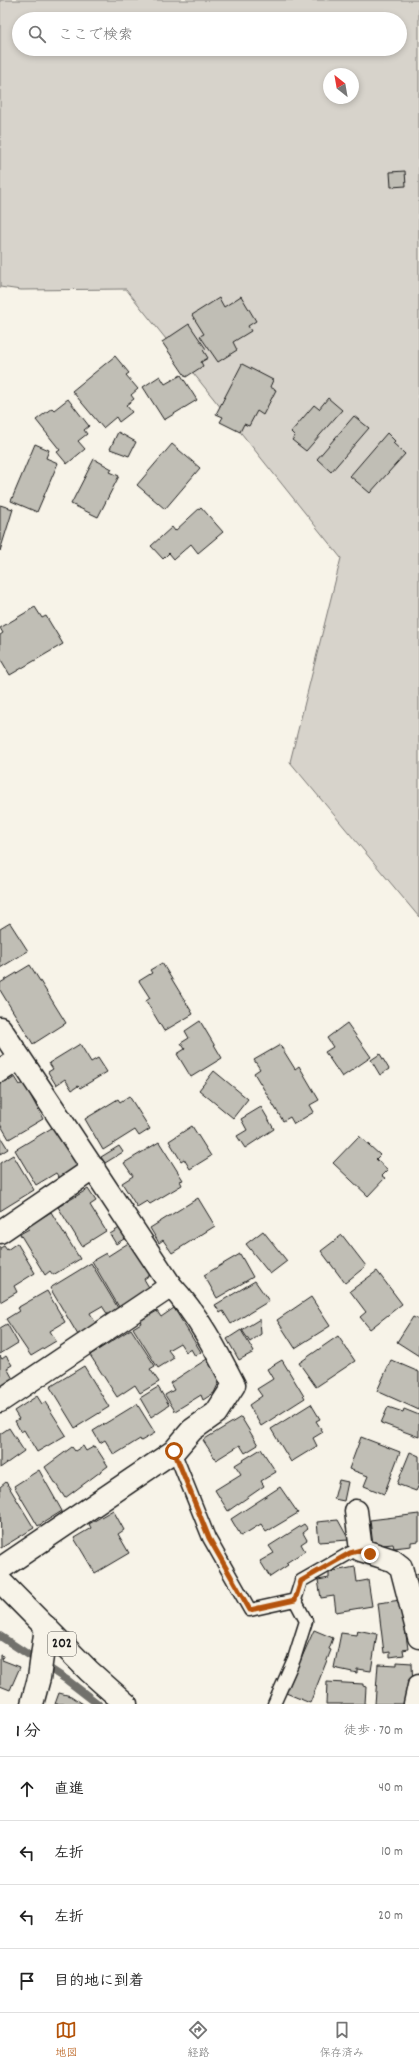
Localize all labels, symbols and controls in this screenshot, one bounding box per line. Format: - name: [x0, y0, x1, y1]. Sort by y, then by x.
- search box: [12, 12, 407, 56]
- icon: search: [26, 23, 48, 45]
- text: ここで検索: [58, 25, 133, 47]
- north arrow: [323, 68, 359, 104]
- route start: [165, 1442, 183, 1460]
- route end: [361, 1545, 379, 1563]
- road number: 202: [48, 1632, 76, 1656]
- text: 1 分: [16, 1721, 41, 1745]
- text: 徒歩 · 70 m: [344, 1722, 403, 1741]
- icon: ahead: [16, 1778, 38, 1800]
- text: 直進: [54, 1779, 84, 1801]
- text: 40 m: [379, 1779, 403, 1798]
- icon: left: [16, 1842, 38, 1864]
- text: 左折: [54, 1843, 84, 1865]
- text: 10 m: [381, 1843, 403, 1862]
- icon: left: [16, 1906, 38, 1928]
- text: 左折: [54, 1907, 84, 1929]
- text: 20 m: [378, 1907, 403, 1926]
- icon: arrive: [16, 1970, 38, 1992]
- text: 目的地に到着: [54, 1971, 144, 1993]
- tab: 地図: [55, 2019, 77, 2062]
- tab: 経路: [187, 2019, 209, 2062]
- tab: 保存済み: [320, 2019, 364, 2062]

